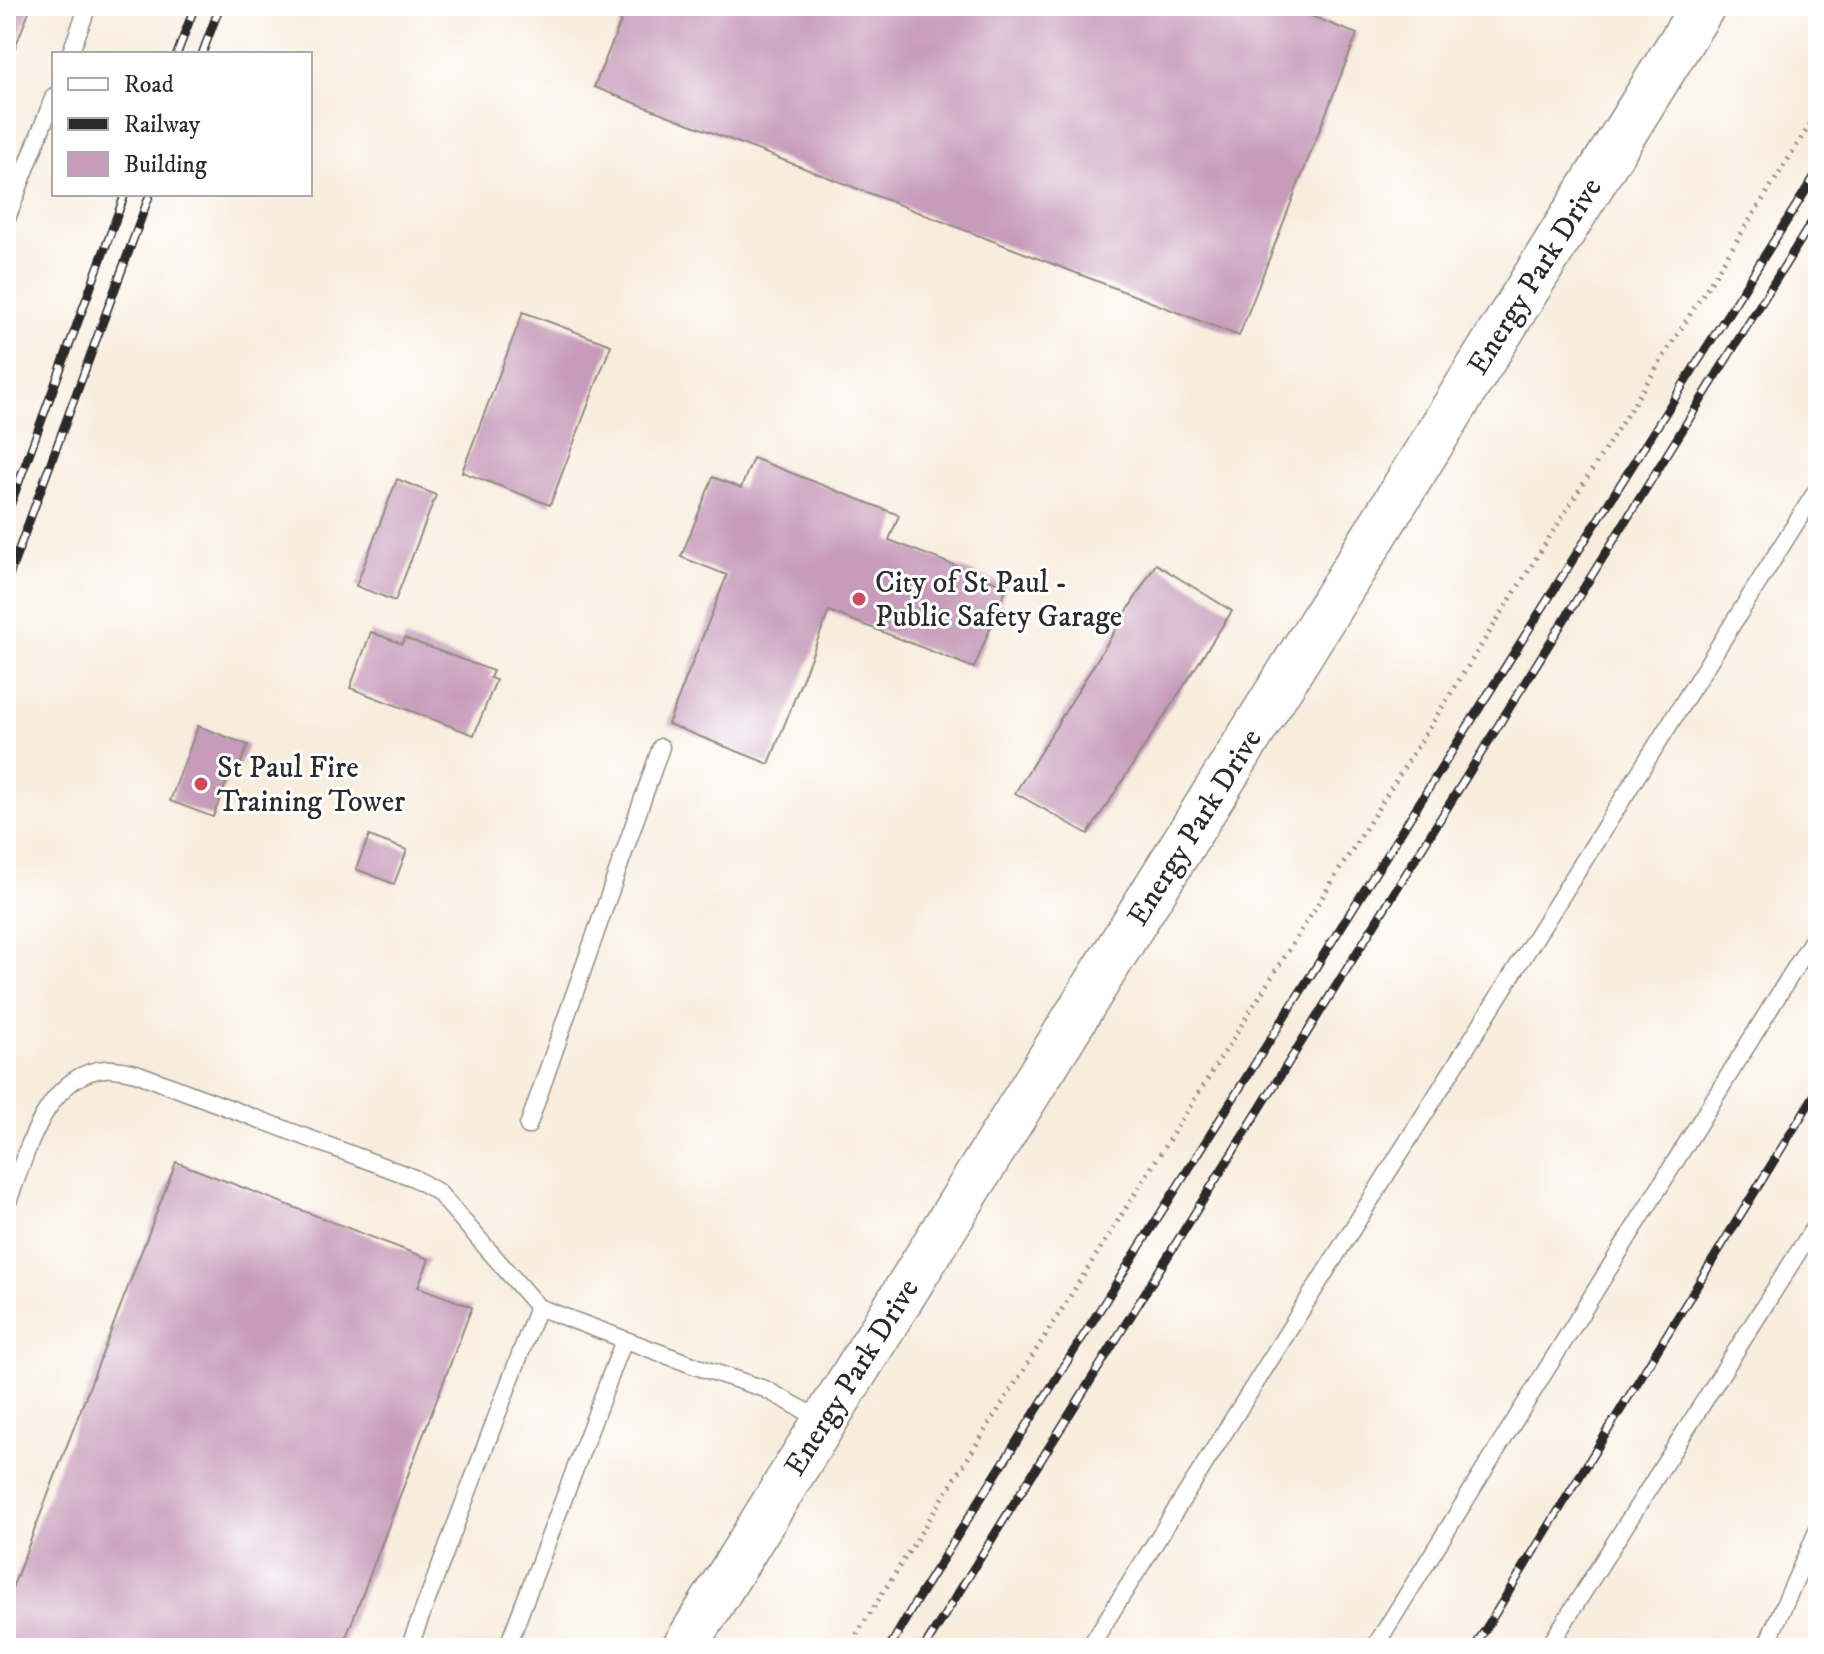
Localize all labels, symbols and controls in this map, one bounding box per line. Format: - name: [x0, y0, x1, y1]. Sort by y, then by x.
- legend: [52, 52, 312, 196]
- text: Road: [124, 70, 174, 100]
- text: Railway: [124, 110, 201, 140]
- text: Building: [124, 150, 207, 180]
- street label: Energy Park Drive: [1460, 171, 1611, 382]
- place label: City of St Paul - Public Safety Garage: [875, 565, 1122, 636]
- marker: City of St Paul - Public Safety Garage: [850, 590, 868, 608]
- street label: Energy Park Drive: [1120, 722, 1271, 933]
- place label: St Paul Fire Training Tower: [217, 750, 405, 821]
- marker: St Paul Fire Training Tower: [192, 775, 210, 793]
- street label: Energy Park Drive: [777, 1272, 928, 1483]

